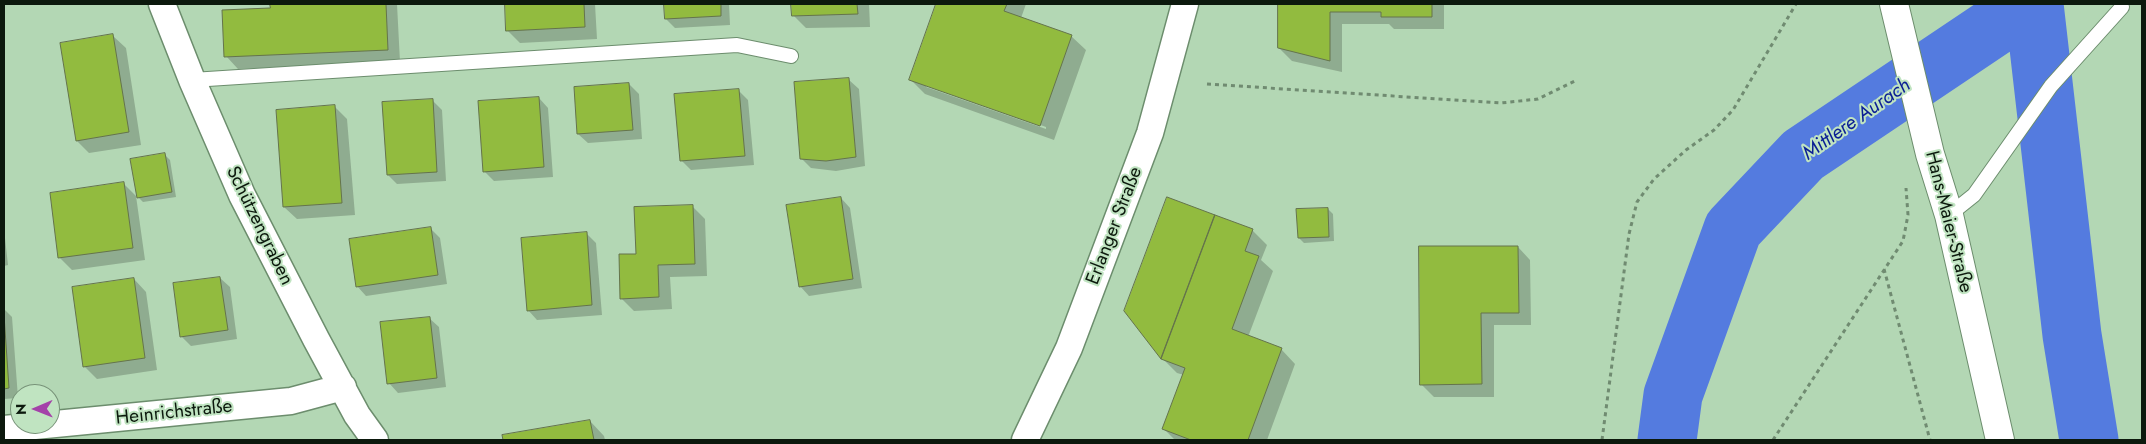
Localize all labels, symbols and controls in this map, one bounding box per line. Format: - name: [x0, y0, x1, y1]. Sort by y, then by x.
- water label: Mittlere Aurach: [1798, 74, 1916, 166]
- street label: Hans-Maier-Straße: [1919, 149, 1977, 295]
- street label: Schützengraben: [220, 163, 298, 289]
- street label: Erlanger Straße: [1082, 164, 1148, 288]
- north arrow: [10, 384, 60, 434]
- street label: Heinrichstraße: [115, 396, 233, 430]
- text: N: [11, 404, 31, 415]

